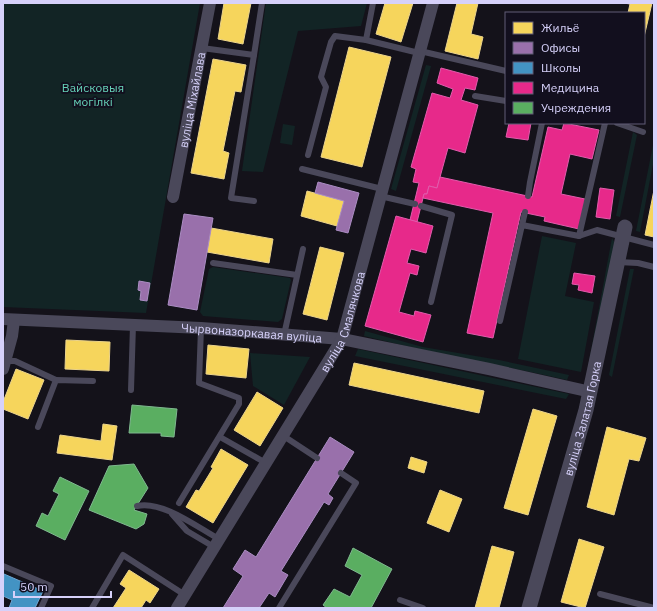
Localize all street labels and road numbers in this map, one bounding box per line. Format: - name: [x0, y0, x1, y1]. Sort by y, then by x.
- street label: вуліца Міхайлава: [175, 50, 208, 149]
- street label: вуліца Смалячкова: [316, 269, 368, 374]
- street label: Чырвоназоркавая вуліца: [181, 320, 323, 345]
- street label: вуліца Залатая Горка: [560, 359, 604, 477]

